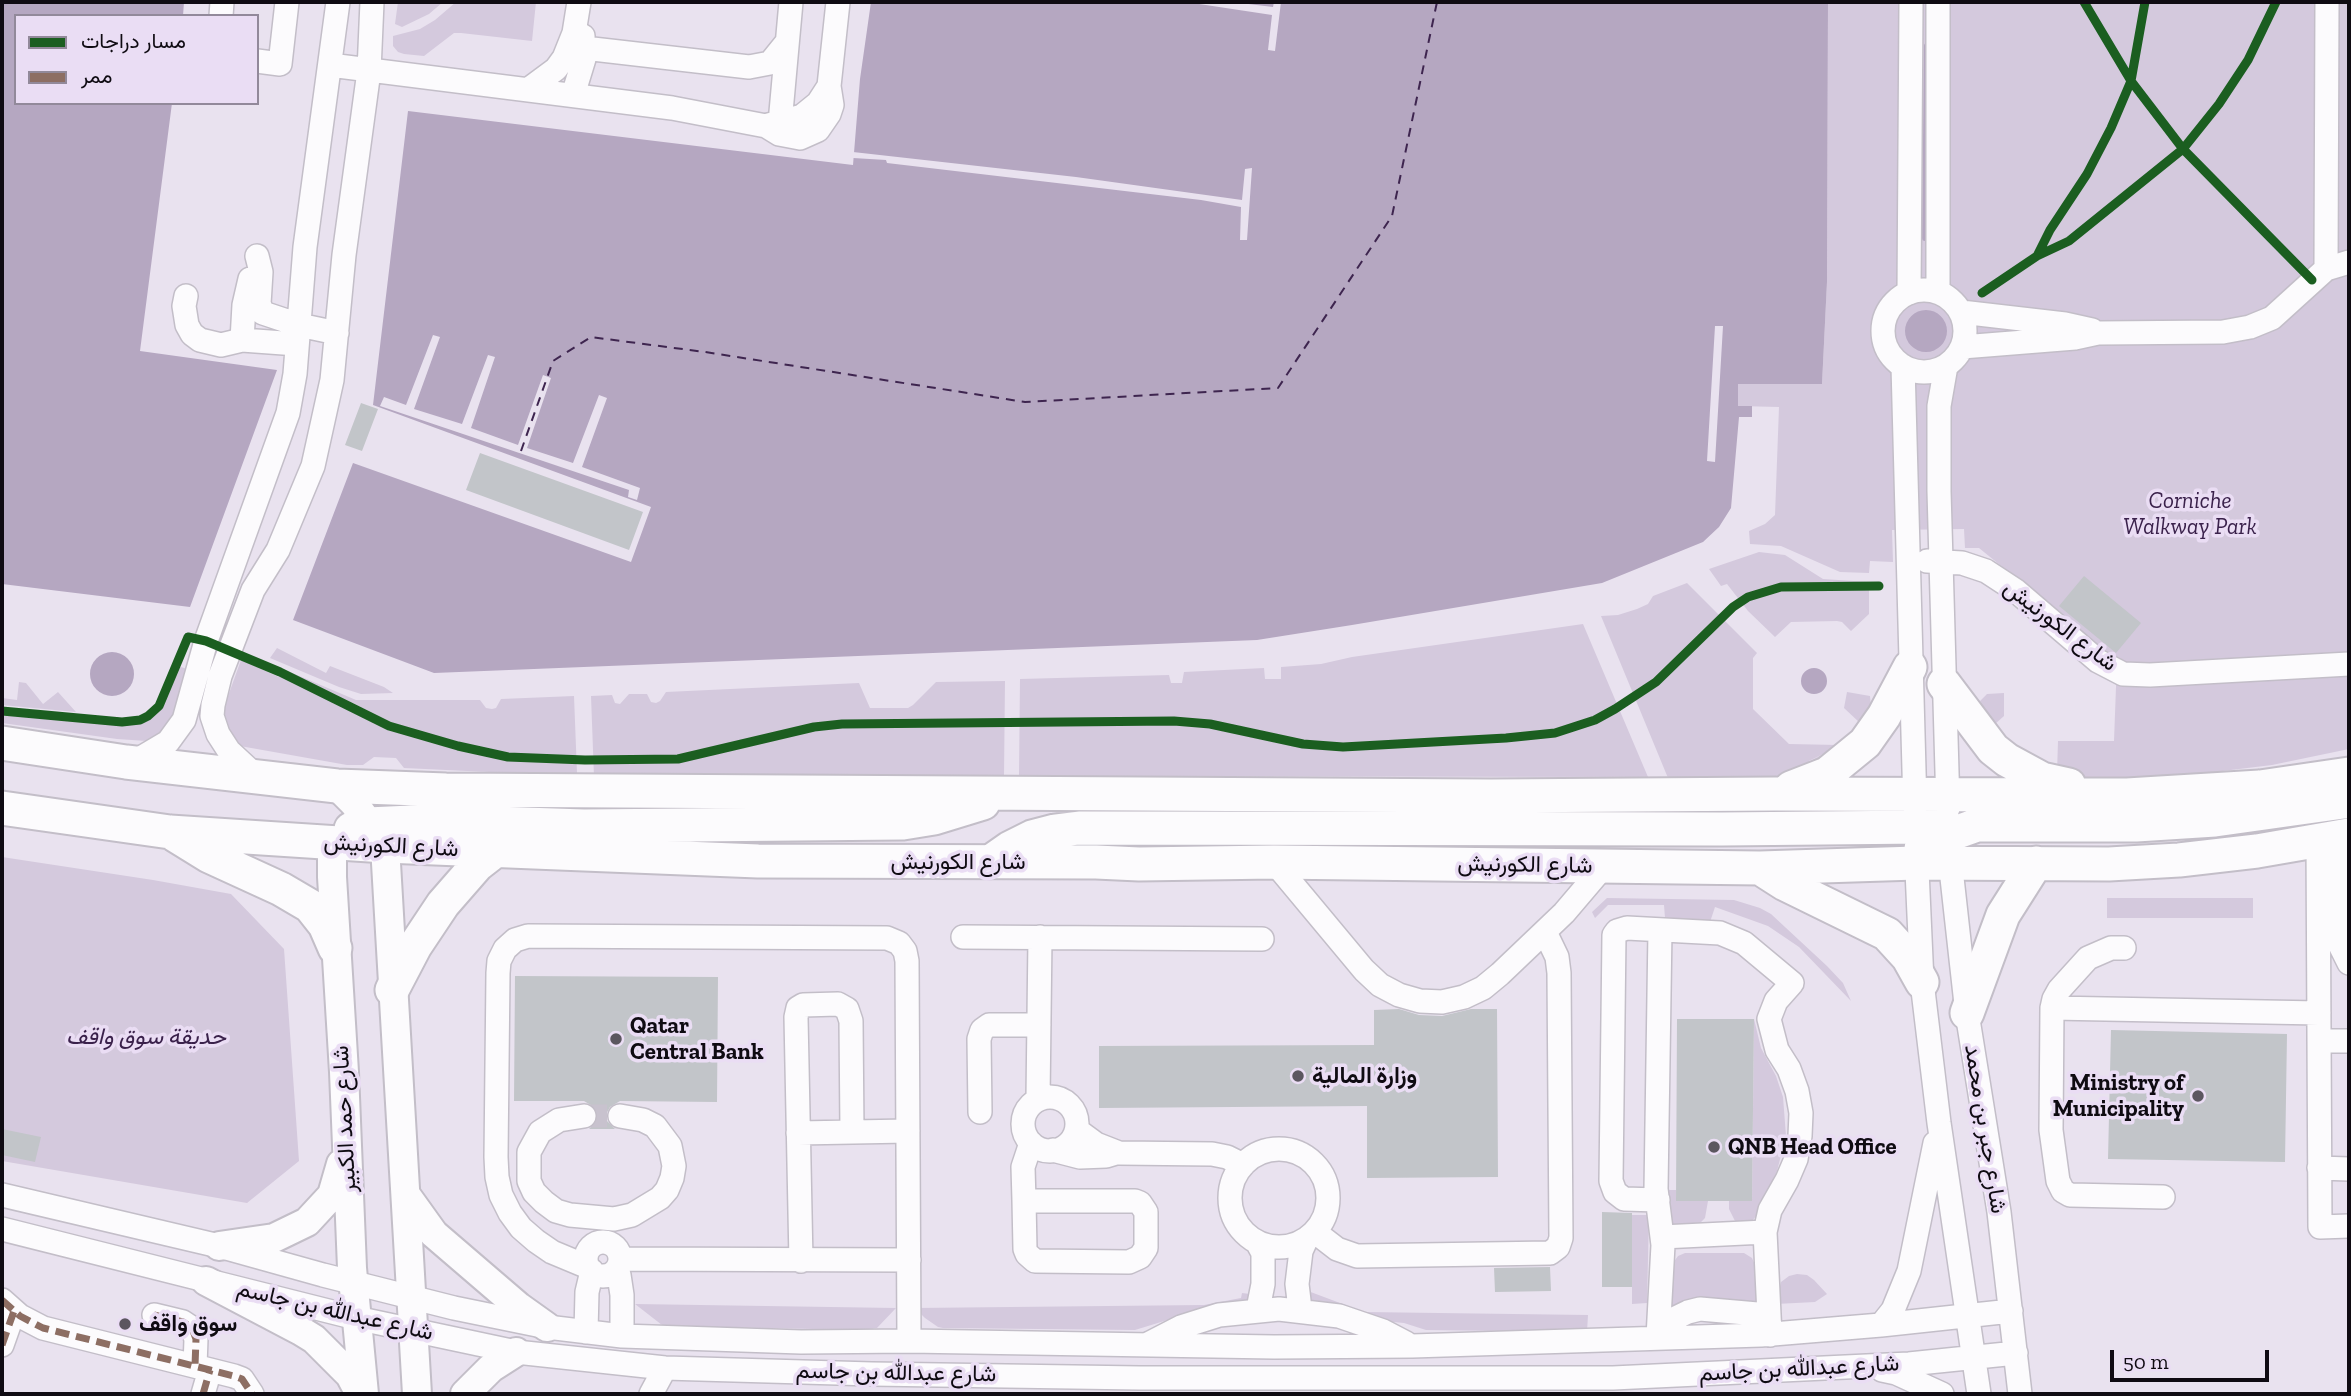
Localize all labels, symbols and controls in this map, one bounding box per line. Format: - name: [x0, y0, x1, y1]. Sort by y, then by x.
- legend: [14, 14, 259, 105]
- text: مسار دراجات: [81, 28, 186, 53]
- text: ممر: [81, 63, 112, 88]
- park label: Corniche Walkway Park: [2123, 487, 2257, 541]
- street label: شارع الكورنيش: [1998, 574, 2122, 678]
- street label: شارع الكورنيش: [323, 829, 459, 863]
- street label: شارع الكورنيش: [890, 848, 1026, 876]
- street label: شارع الكورنيش: [1457, 850, 1593, 880]
- place label: Qatar Central Bank: [630, 1012, 764, 1066]
- park label: حديقة سوق واقف: [66, 1023, 226, 1051]
- marker: Qatar Central Bank: [608, 1031, 624, 1047]
- street label: شارع جبر بن محمد: [1958, 1042, 2012, 1216]
- street label: شارع حمد الكبير: [327, 1045, 363, 1193]
- place label: وزارة المالية: [1312, 1062, 1417, 1090]
- marker: وزارة المالية: [1290, 1068, 1306, 1084]
- place label: Ministry of Municipality: [2053, 1069, 2184, 1123]
- marker: Ministry of Municipality: [2190, 1088, 2206, 1104]
- place label: QNB Head Office: [1728, 1133, 1897, 1161]
- marker: QNB Head Office: [1706, 1139, 1722, 1155]
- street label: شارع عبدالله بن جاسم: [234, 1275, 436, 1347]
- place label: سوق واقف: [139, 1310, 237, 1338]
- marker: سوق واقف: [117, 1316, 133, 1332]
- scale bar: [2113, 1336, 2272, 1380]
- text: 50 m: [2123, 1349, 2169, 1374]
- street label: شارع عبدالله بن جاسم: [1698, 1350, 1900, 1388]
- street label: شارع عبدالله بن جاسم: [795, 1357, 997, 1389]

